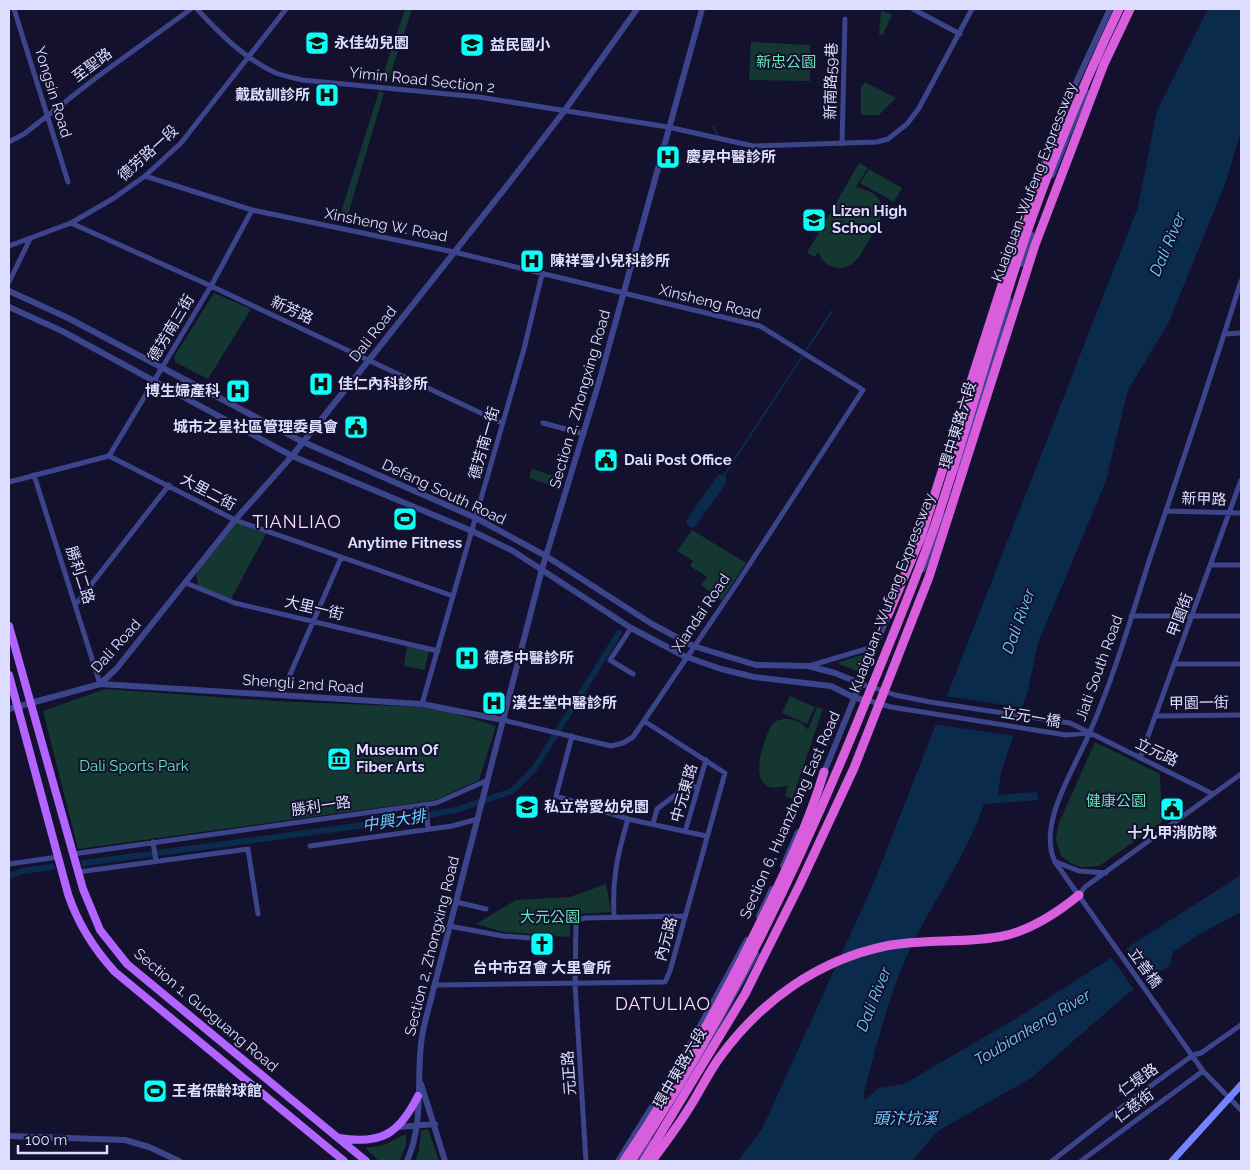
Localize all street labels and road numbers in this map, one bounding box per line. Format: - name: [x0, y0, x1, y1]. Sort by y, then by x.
- street label: 新南路59巷: [821, 42, 841, 120]
- street label: Yongsin Road: [31, 44, 75, 140]
- street label: 至聖路: [69, 44, 115, 86]
- street label: Yimin Road Section 2: [348, 63, 496, 97]
- street label: Kuaiguan-Wufeng Expressway: [988, 80, 1080, 284]
- street label: 德芳路一段: [114, 121, 182, 185]
- street label: Xinsheng W. Road: [323, 204, 449, 246]
- street label: Xinsheng Road: [657, 281, 763, 323]
- street label: 德芳南三街: [144, 291, 198, 365]
- street label: 新芳路: [268, 292, 316, 328]
- street label: Dali Road: [346, 302, 400, 366]
- street label: Section 2, Zhongxing Road: [546, 308, 614, 490]
- street label: 環中東路六段: [936, 379, 980, 471]
- street label: 德芳南一街: [465, 404, 503, 482]
- street label: Defang South Road: [379, 455, 509, 529]
- street label: 大里二街: [177, 470, 239, 514]
- street label: 新甲路: [1181, 489, 1227, 509]
- street label: Kuaiguan-Wufeng Expressway: [846, 491, 938, 695]
- street label: 勝利二路: [62, 544, 98, 606]
- street label: Xiandai Road: [668, 571, 734, 655]
- street label: 甲園街: [1164, 591, 1196, 639]
- street label: 大里一街: [283, 592, 345, 624]
- street label: Jiati South Road: [1072, 613, 1126, 723]
- street label: Dali Road: [87, 615, 145, 677]
- street label: Shengli 2nd Road: [242, 671, 364, 697]
- street label: 甲園一街: [1169, 693, 1229, 713]
- street label: 立元一橋: [1000, 703, 1062, 731]
- street label: Section 6, Huanzhong East Road: [736, 708, 844, 922]
- street label: 立元路: [1133, 734, 1181, 770]
- street label: 中元東路: [667, 762, 701, 824]
- street label: 勝利一路: [290, 793, 352, 819]
- street label: Section 2, Zhongxing Road: [401, 854, 463, 1038]
- street label: 內元路: [651, 915, 681, 963]
- street label: Section 1, Guoguang Road: [130, 945, 282, 1075]
- street label: 立善橋: [1124, 945, 1166, 991]
- street label: 環中東路六段: [650, 1025, 710, 1111]
- street label: 元正路: [558, 1050, 580, 1096]
- street label: 仁堤路: [1115, 1059, 1161, 1101]
- street label: 仁慈街: [1111, 1085, 1157, 1127]

